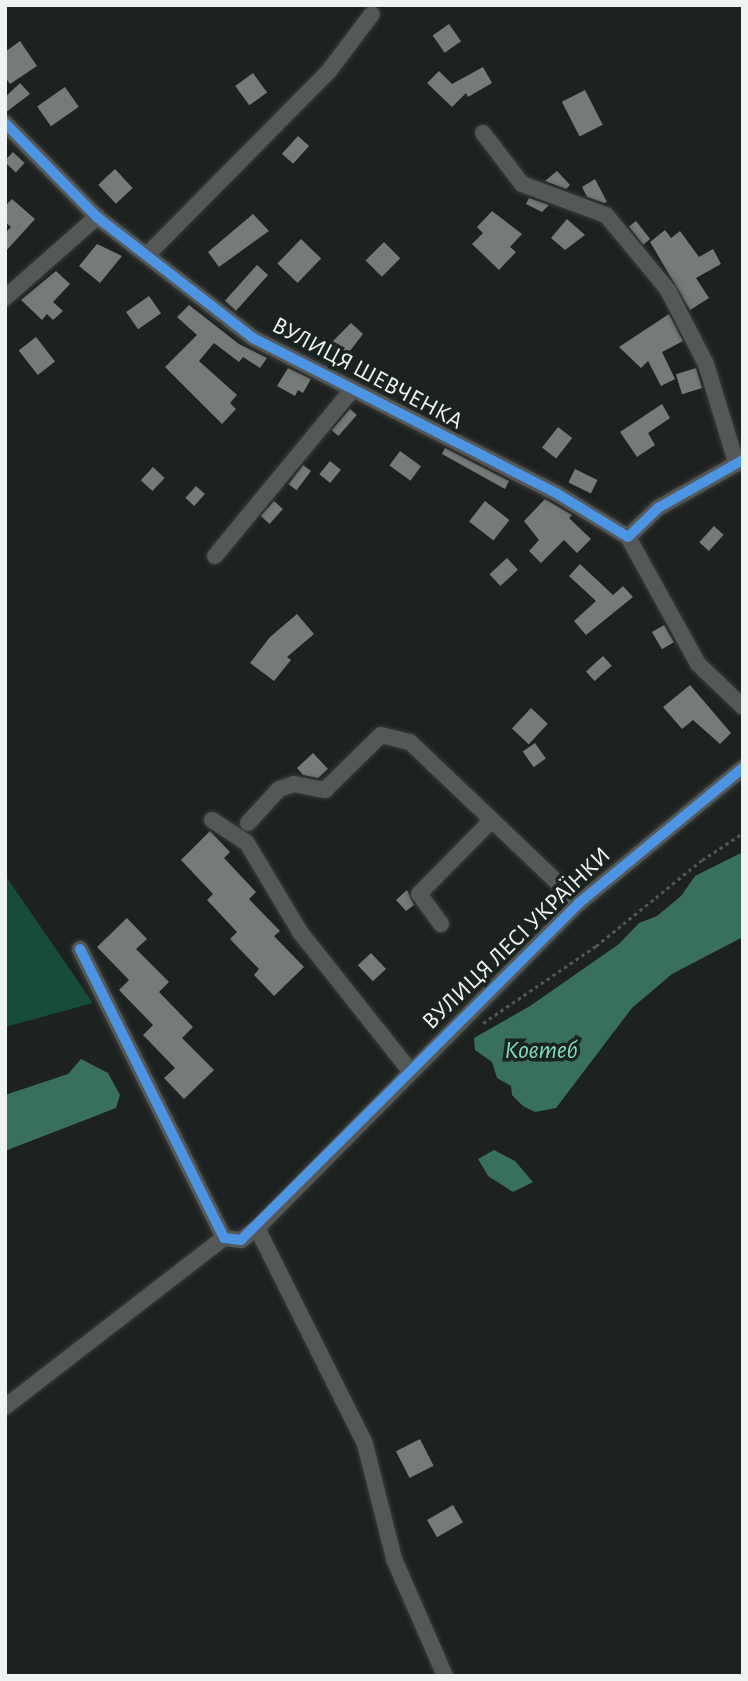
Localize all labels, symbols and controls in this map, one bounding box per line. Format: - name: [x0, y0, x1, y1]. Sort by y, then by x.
- street label: ВУЛИЦЯ ШЕВЧЕНКА: [267, 311, 467, 437]
- street label: ВУЛИЦЯ ЛЕСІ УКРАЇНКИ: [417, 842, 617, 1036]
- water label: Ковтеб: [504, 1035, 578, 1067]

